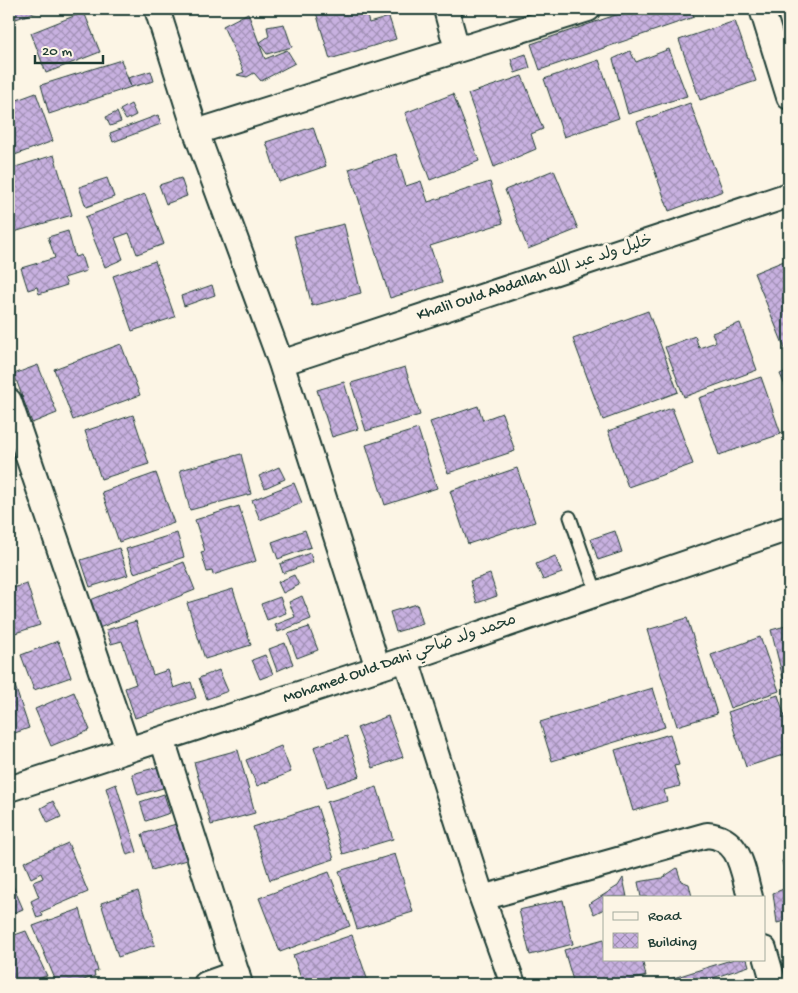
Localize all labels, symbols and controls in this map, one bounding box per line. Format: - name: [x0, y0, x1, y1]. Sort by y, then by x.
- scale bar: [35, 32, 102, 64]
- text: 20 m: [42, 43, 72, 61]
- street label: Khalil Ould Abdallah خليل ولد عبد الله: [415, 232, 655, 326]
- street label: Mohamed Ould Dahi محمد ولد ضاحي: [281, 611, 520, 711]
- legend: [603, 896, 766, 960]
- text: Road: [648, 908, 682, 926]
- text: Building: [647, 934, 697, 952]

